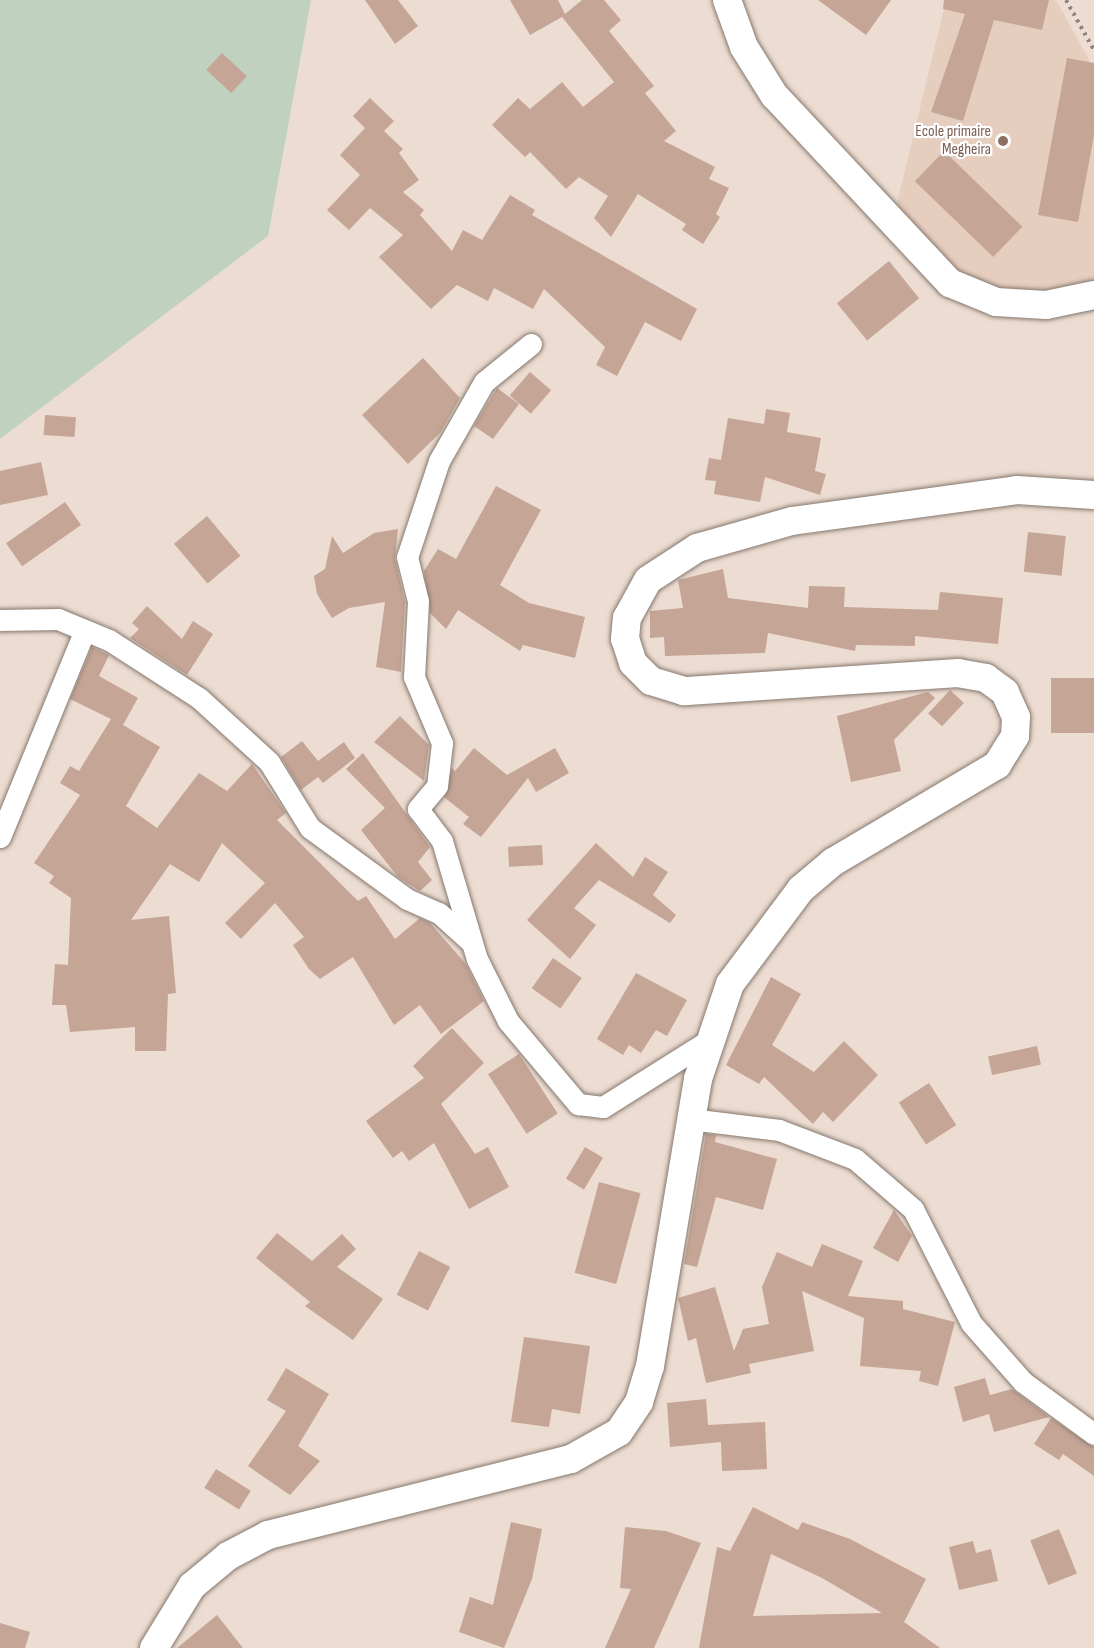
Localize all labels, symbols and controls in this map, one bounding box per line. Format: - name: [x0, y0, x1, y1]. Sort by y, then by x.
- place label: Ecole primaire Megheira: [915, 122, 991, 160]
- marker: Ecole primaire Megheira: [996, 134, 1010, 148]

